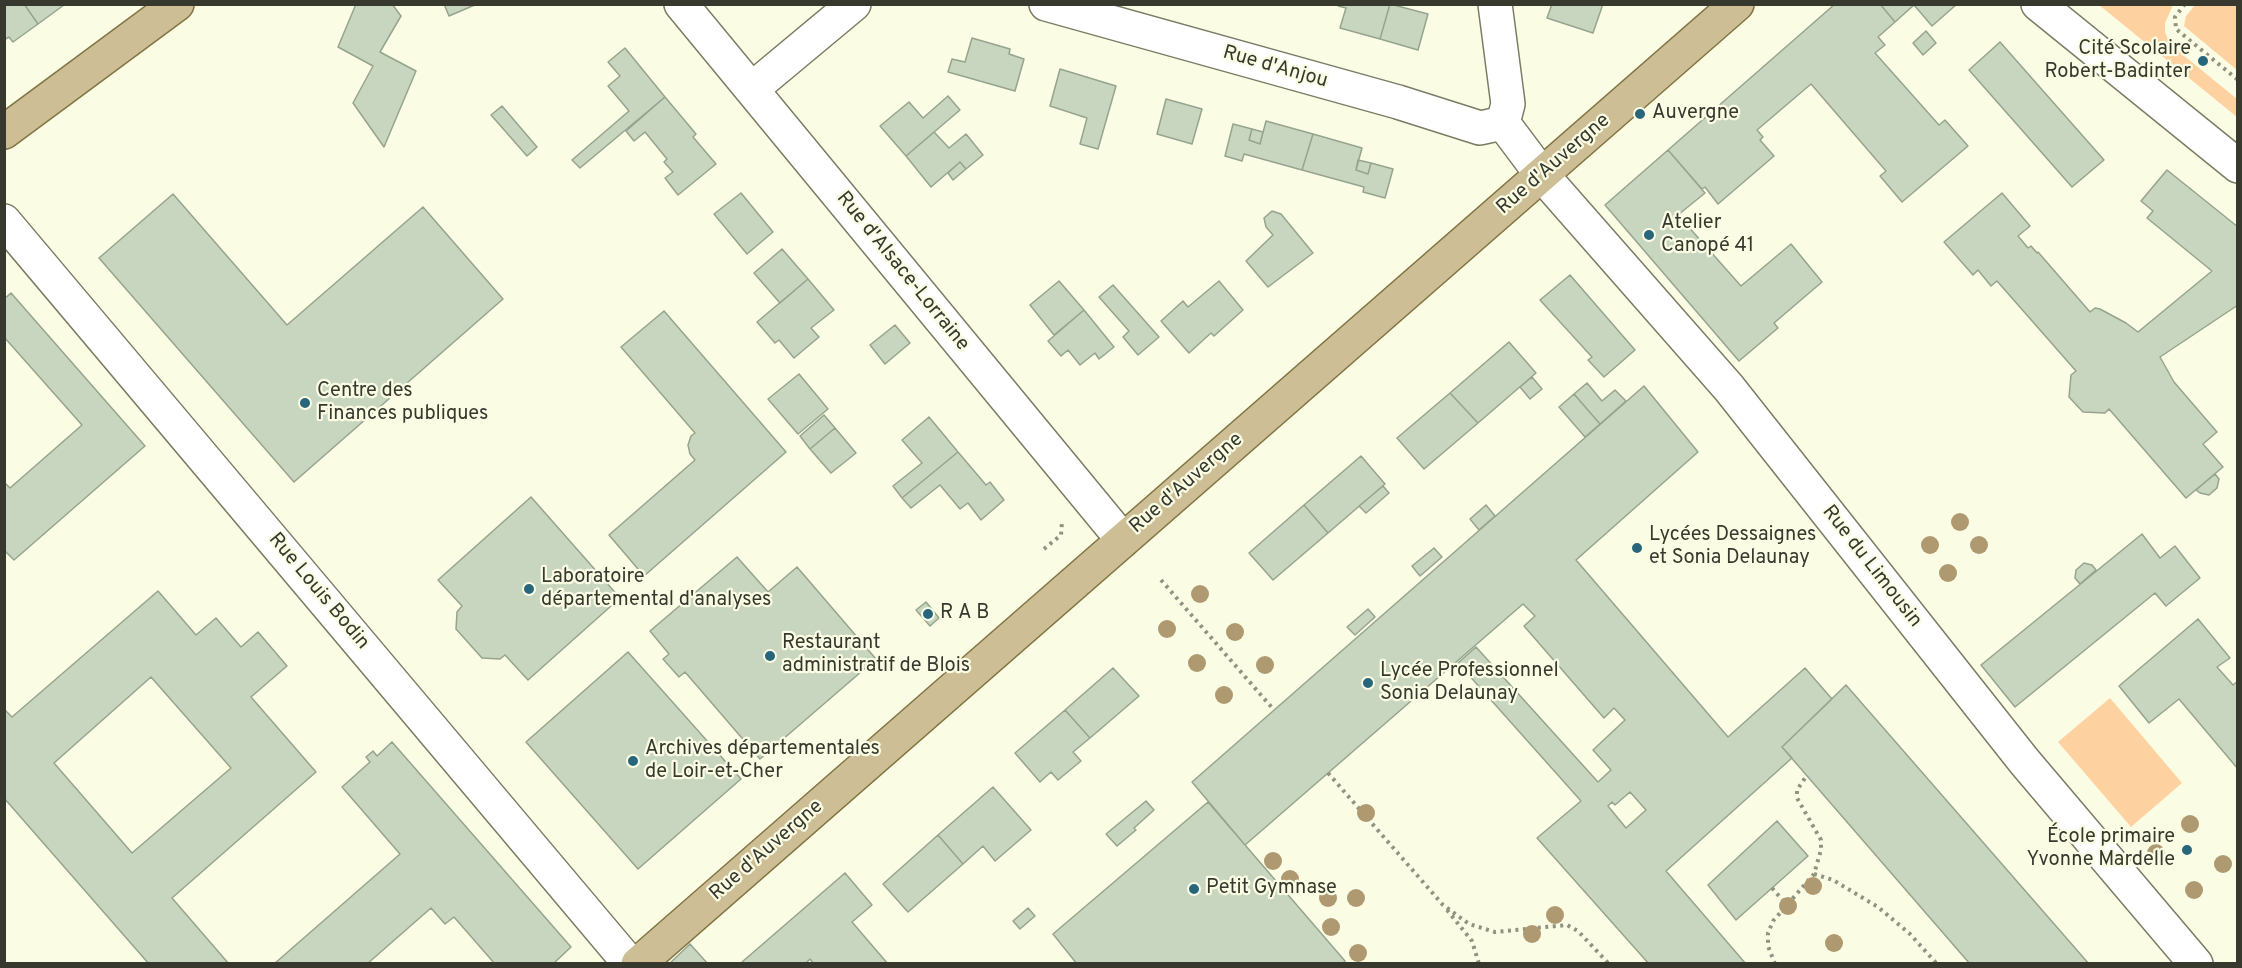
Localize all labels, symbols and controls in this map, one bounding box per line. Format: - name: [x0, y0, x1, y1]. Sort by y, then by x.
- place label: Cité Scolaire Robert-Badinter: [2045, 38, 2191, 85]
- street label: Rue d'Anjou: [1220, 42, 1330, 94]
- marker: Cité Scolaire Robert-Badinter: [2196, 54, 2210, 68]
- place label: Auvergne: [1652, 102, 1739, 126]
- marker: Auvergne: [1633, 107, 1647, 121]
- street label: Rue d'Auvergne: [1492, 109, 1616, 221]
- street label: Rue d'Alsace-Lorraine: [830, 187, 974, 357]
- place label: Atelier Canopé 41: [1661, 212, 1754, 259]
- marker: Atelier Canopé 41: [1642, 228, 1656, 242]
- place label: Centre des Finances publiques: [317, 380, 488, 427]
- marker: Centre des Finances publiques: [298, 396, 312, 410]
- street label: Rue d'Auvergne: [1125, 428, 1249, 540]
- street label: Rue du Limousin: [1816, 501, 1926, 633]
- place label: Lycées Dessaignes et Sonia Delaunay: [1649, 524, 1816, 571]
- street label: Rue Louis Bodin: [262, 529, 374, 655]
- marker: Lycées Dessaignes et Sonia Delaunay: [1630, 541, 1644, 555]
- place label: Laboratoire départemental d'analyses: [541, 566, 771, 613]
- marker: Laboratoire départemental d'analyses: [522, 582, 536, 596]
- place label: R A B: [940, 602, 989, 626]
- marker: R A B: [921, 607, 935, 621]
- place label: Restaurant administratif de Blois: [782, 632, 970, 679]
- marker: Restaurant administratif de Blois: [763, 649, 777, 663]
- place label: Lycée Professionnel Sonia Delaunay: [1380, 660, 1559, 707]
- marker: Lycée Professionnel Sonia Delaunay: [1361, 676, 1375, 690]
- place label: Archives départementales de Loir-et-Cher: [645, 738, 880, 785]
- marker: Archives départementales de Loir-et-Cher: [626, 754, 640, 768]
- street label: Rue d'Auvergne: [705, 795, 829, 907]
- place label: École primaire Yvonne Mardelle: [2026, 826, 2175, 873]
- marker: École primaire Yvonne Mardelle: [2180, 843, 2194, 857]
- place label: Petit Gymnase: [1206, 877, 1337, 901]
- marker: Petit Gymnase: [1187, 882, 1201, 896]

